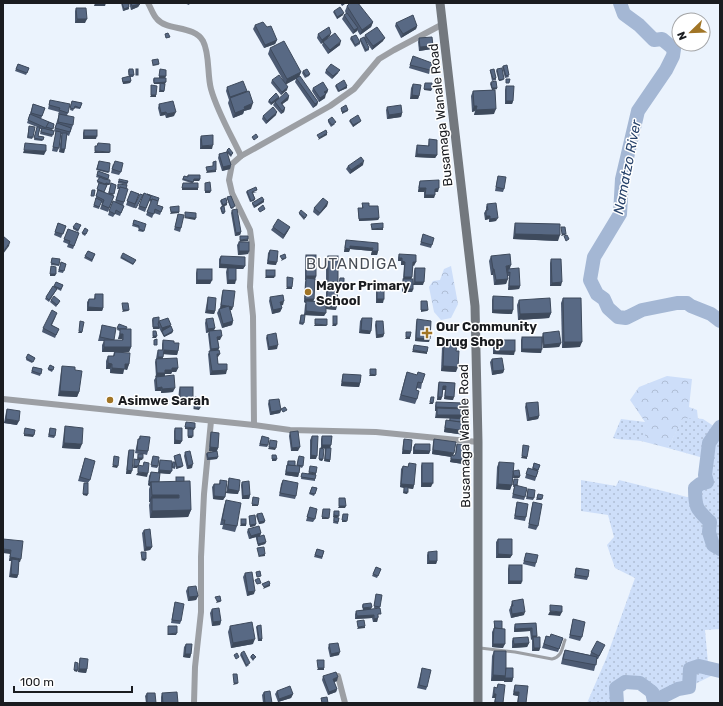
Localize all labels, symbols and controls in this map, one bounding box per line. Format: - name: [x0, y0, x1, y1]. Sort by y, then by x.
- north arrow: [671, 12, 711, 52]
- text: N: [675, 29, 690, 42]
- street label: Busamaga Wanale Road: [426, 43, 456, 187]
- water label: Namatzo River: [610, 118, 645, 216]
- district label: BUTANDIGA: [306, 255, 398, 273]
- place label: Mayor Primary School: [316, 278, 410, 308]
- marker: Mayor Primary School: [303, 287, 313, 297]
- place label: Our Community Drug Shop: [436, 319, 537, 349]
- marker: Our Community Drug Shop: [421, 327, 433, 339]
- street label: Busamaga Wanale Road: [456, 364, 474, 508]
- place label: Asimwe Sarah: [118, 393, 209, 408]
- marker: Asimwe Sarah: [105, 395, 115, 405]
- scale bar: [14, 668, 132, 694]
- text: 100 m: [20, 675, 54, 689]

